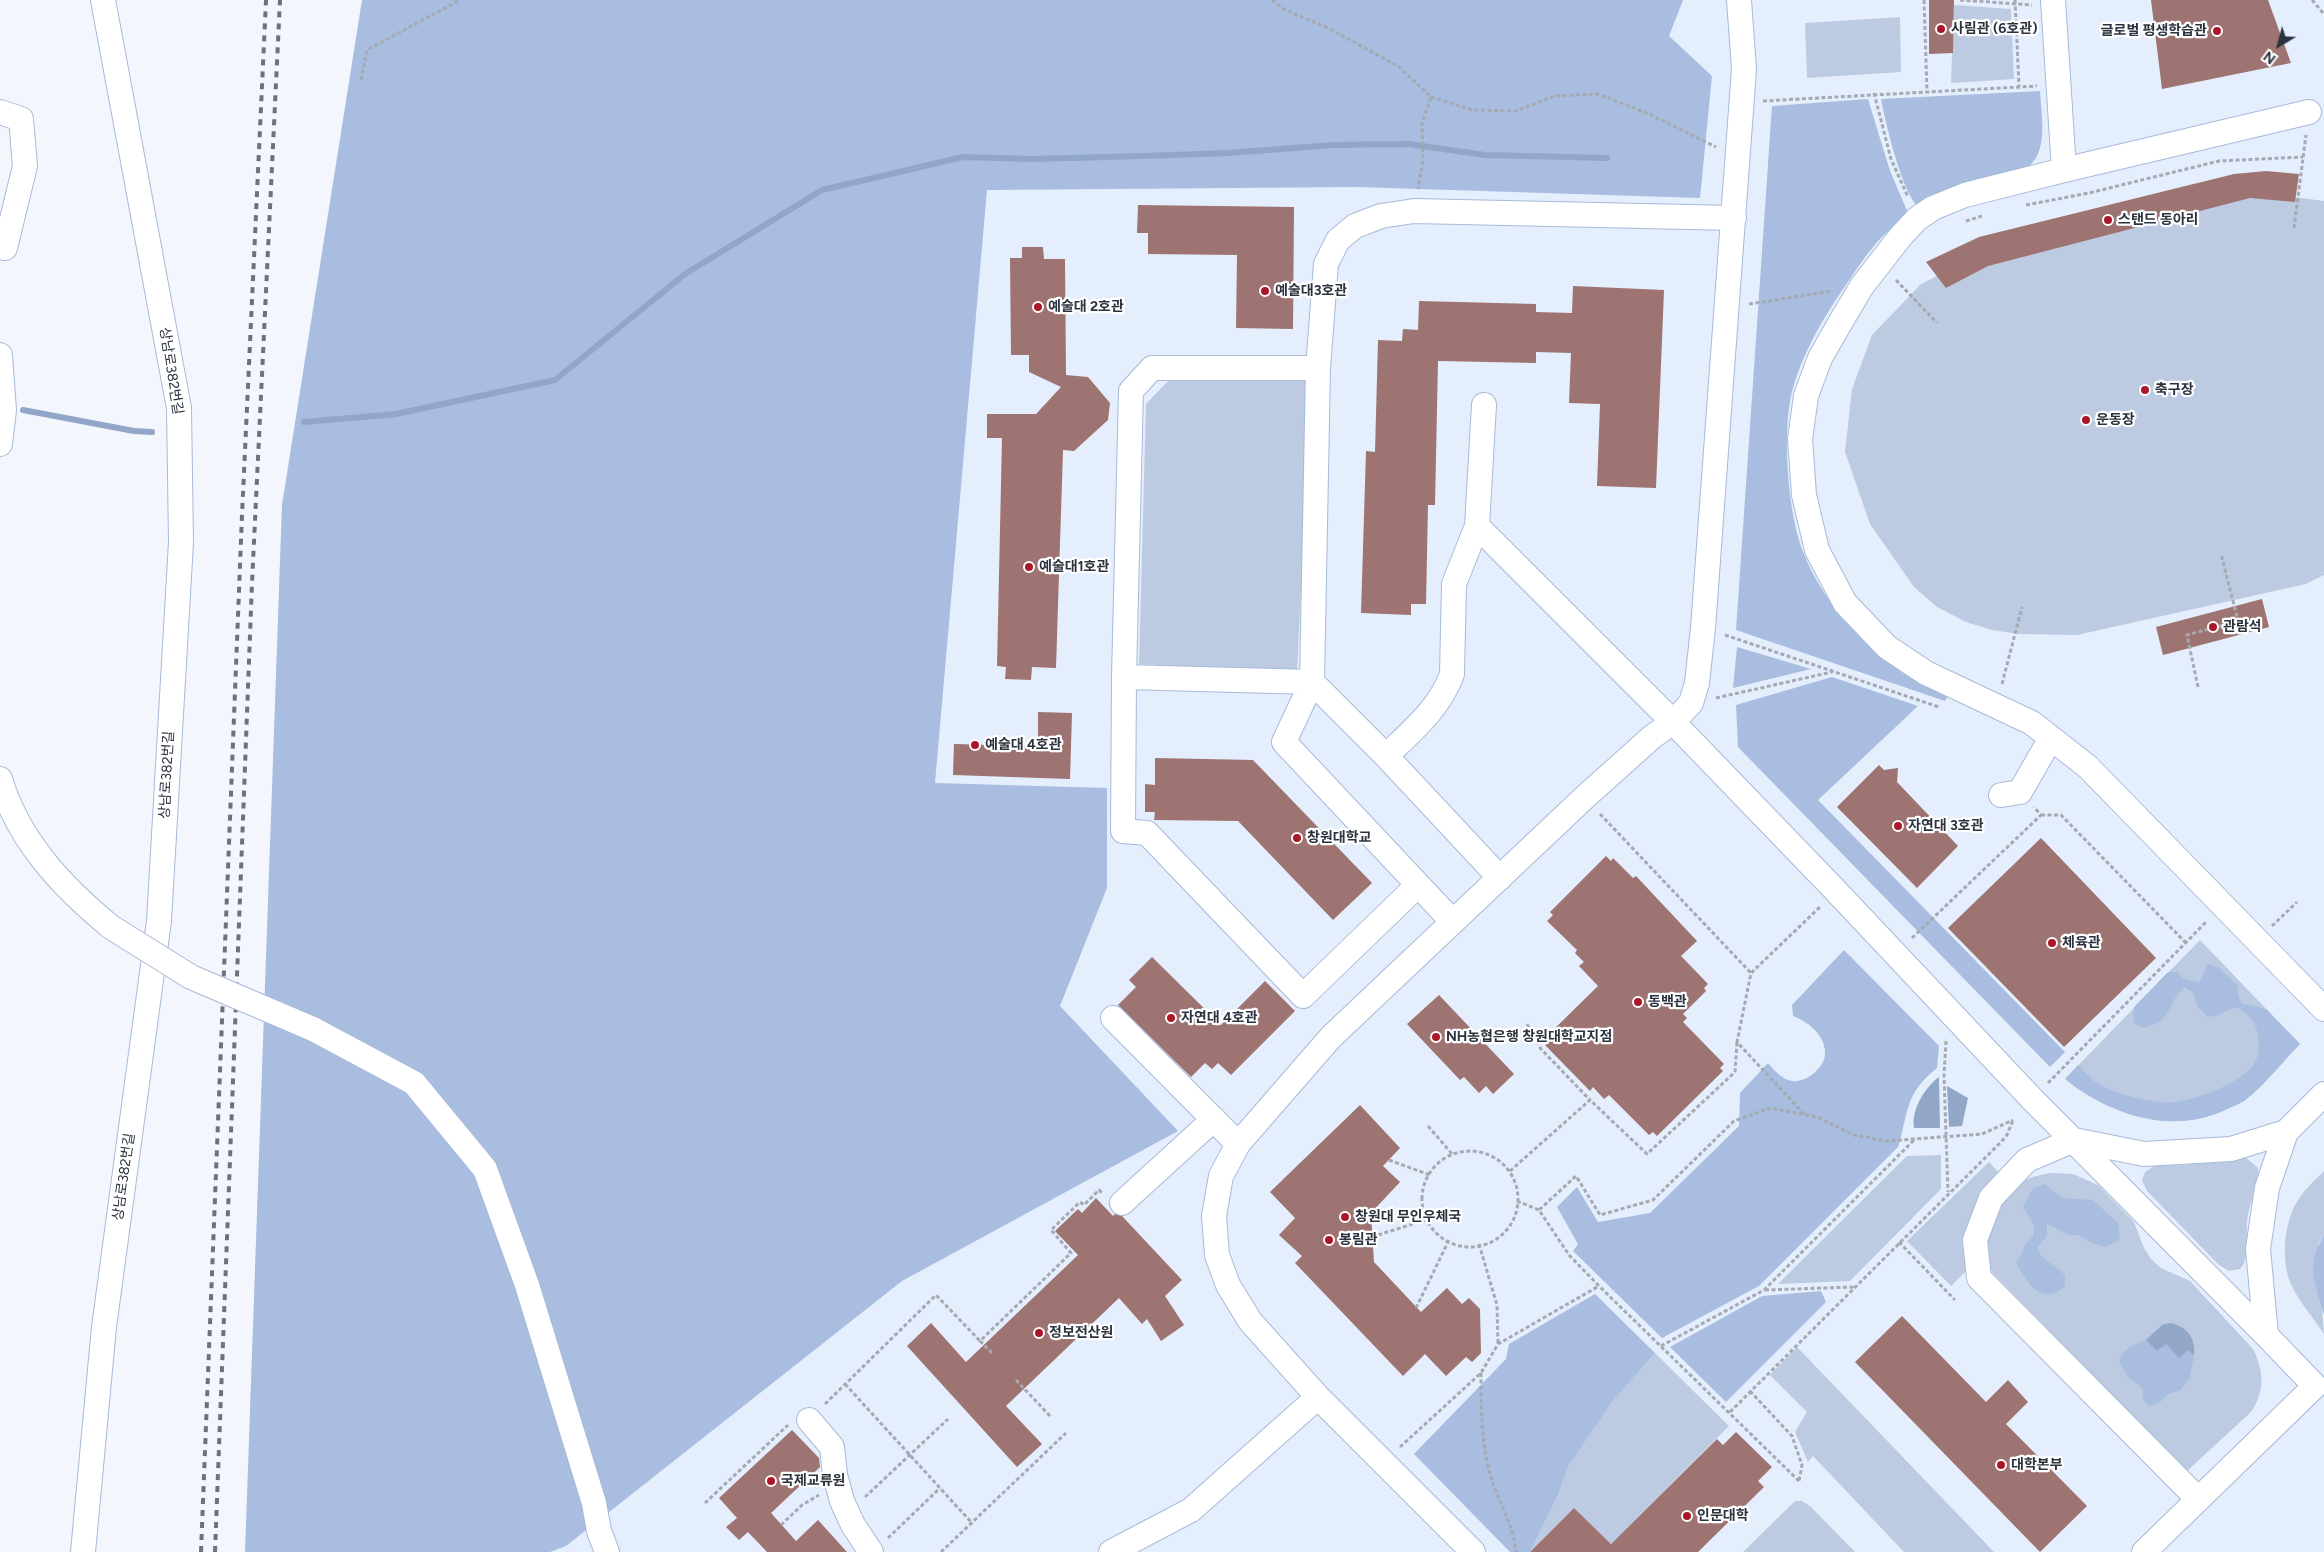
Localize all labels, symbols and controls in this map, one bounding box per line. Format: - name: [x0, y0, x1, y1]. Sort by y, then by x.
- north arrow: [2254, 20, 2304, 70]
- place label: 사림관 (6호관): [1951, 21, 2038, 37]
- marker: 사림관 (6호관): [1935, 23, 1947, 35]
- place label: 글로벌 평생학습관: [2101, 23, 2207, 39]
- marker: 글로벌 평생학습관: [2211, 25, 2223, 37]
- text: N: [2260, 47, 2279, 67]
- place label: 스탠드 동아리: [2118, 212, 2199, 228]
- marker: 스탠드 동아리: [2102, 214, 2114, 226]
- place label: 예술대3호관: [1275, 283, 1347, 299]
- marker: 예술대3호관: [1259, 285, 1271, 297]
- place label: 예술대 2호관: [1048, 299, 1124, 315]
- marker: 예술대 2호관: [1032, 301, 1044, 313]
- street label: 상남로382번길: [156, 326, 186, 416]
- place label: 축구장: [2155, 382, 2194, 398]
- marker: 축구장: [2139, 384, 2151, 396]
- place label: 운동장: [2096, 412, 2135, 428]
- marker: 운동장: [2080, 414, 2092, 426]
- place label: 예술대1호관: [1039, 559, 1109, 575]
- marker: 예술대1호관: [1023, 561, 1035, 573]
- place label: 관람석: [2223, 619, 2262, 635]
- marker: 관람석: [2207, 621, 2219, 633]
- street label: 상남로382번길: [156, 730, 178, 820]
- place label: 예술대 4호관: [985, 737, 1062, 753]
- marker: 예술대 4호관: [969, 739, 981, 751]
- place label: 자연대 3호관: [1908, 818, 1984, 834]
- marker: 자연대 3호관: [1892, 820, 1904, 832]
- place label: 창원대학교: [1307, 830, 1371, 846]
- marker: 창원대학교: [1291, 832, 1303, 844]
- place label: 체육관: [2062, 935, 2101, 951]
- marker: 체육관: [2046, 937, 2058, 949]
- place label: 동백관: [1648, 994, 1687, 1010]
- marker: 동백관: [1632, 996, 1644, 1008]
- place label: 자연대 4호관: [1181, 1010, 1258, 1026]
- marker: 자연대 4호관: [1165, 1012, 1177, 1024]
- place label: NH농협은행 창원대학교지점: [1446, 1029, 1612, 1045]
- marker: NH농협은행 창원대학교지점: [1430, 1031, 1442, 1043]
- street label: 상남로382번길: [110, 1132, 138, 1222]
- place label: 창원대 무인우체국: [1355, 1209, 1461, 1225]
- marker: 창원대 무인우체국: [1339, 1211, 1351, 1223]
- place label: 봉림관: [1339, 1232, 1378, 1248]
- marker: 봉림관: [1323, 1234, 1335, 1246]
- place label: 정보전산원: [1049, 1325, 1113, 1341]
- marker: 정보전산원: [1033, 1327, 1045, 1339]
- place label: 대학본부: [2011, 1457, 2063, 1473]
- marker: 대학본부: [1995, 1459, 2007, 1471]
- place label: 국제교류원: [781, 1473, 845, 1489]
- marker: 국제교류원: [765, 1475, 777, 1487]
- place label: 인문대학: [1697, 1508, 1749, 1524]
- marker: 인문대학: [1681, 1510, 1693, 1522]

